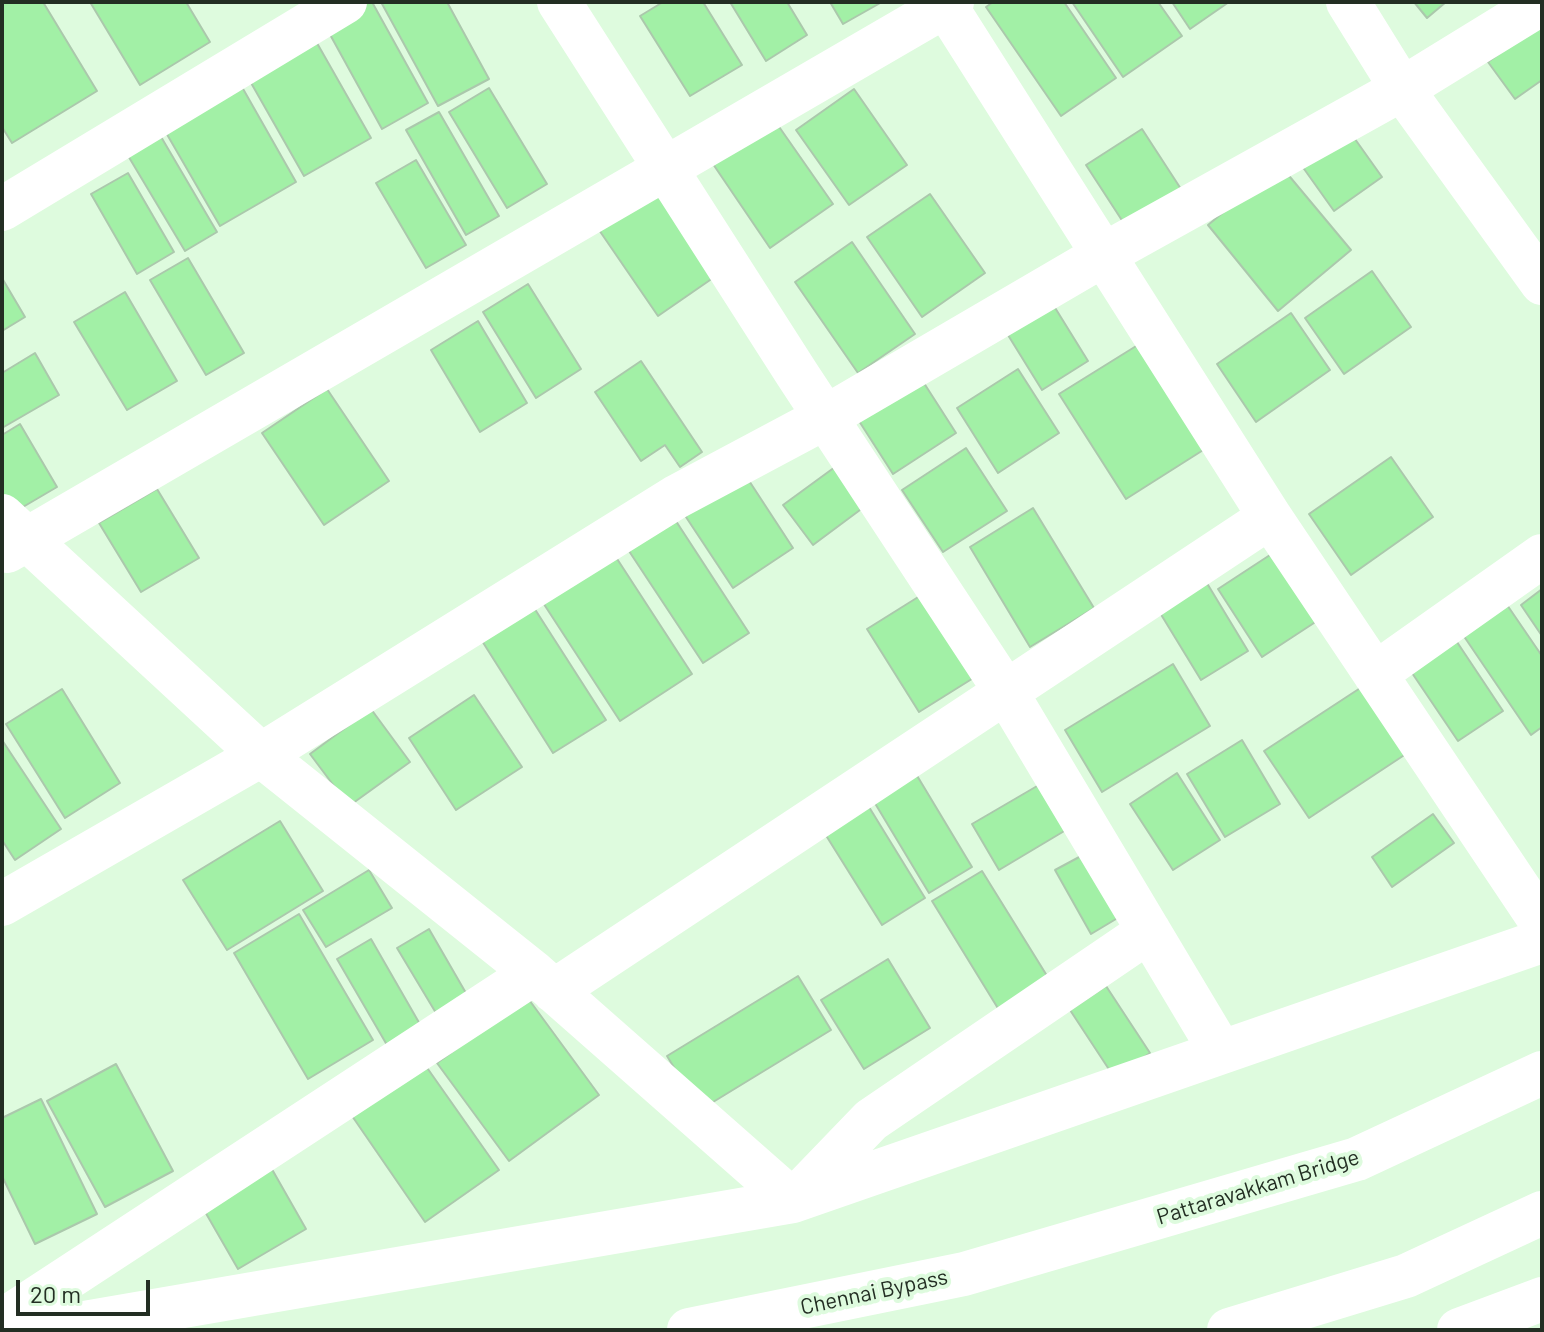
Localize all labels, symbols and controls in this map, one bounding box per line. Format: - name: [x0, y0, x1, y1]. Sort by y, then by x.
- street label: Pattaravakkam Bridge: [1153, 1144, 1363, 1230]
- scale bar: [20, 1264, 154, 1314]
- street label: Chennai Bypass: [798, 1264, 950, 1320]
- text: 20 m: [30, 1279, 81, 1308]

